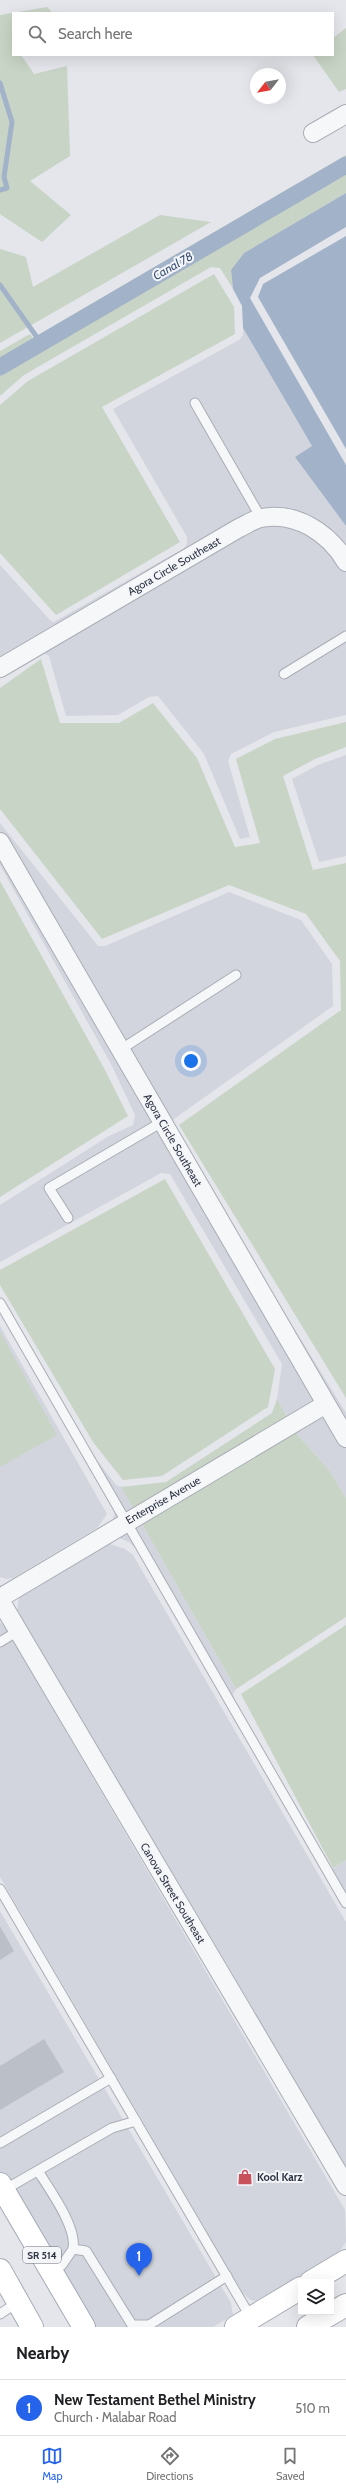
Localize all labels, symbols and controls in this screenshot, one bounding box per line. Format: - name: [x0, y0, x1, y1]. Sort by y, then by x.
- search box: [12, 12, 334, 56]
- icon: search: [26, 23, 48, 45]
- text: Search here: [58, 25, 133, 43]
- north arrow: [250, 68, 286, 104]
- water label: Canal 78: [150, 248, 196, 283]
- street label: Agora Circle Southeast: [125, 534, 223, 598]
- your location: [181, 1051, 201, 1071]
- street label: Agora Circle Southeast: [141, 1091, 205, 1189]
- street label: Enterprise Avenue: [123, 1473, 203, 1527]
- street label: Canova Street Southeast: [137, 1840, 209, 1946]
- shop icon: Kool Karz: [236, 2168, 254, 2186]
- place label: Kool Karz: [257, 2170, 303, 2184]
- pin: 1: [126, 2243, 152, 2276]
- road number: SR 514: [23, 2247, 61, 2263]
- map controls: [298, 2279, 334, 2315]
- button: layers: [298, 2279, 334, 2315]
- text: Nearby: [16, 2343, 69, 2363]
- text: New Testament Bethel Ministry: [54, 2391, 256, 2409]
- text: 1: [27, 2400, 31, 2416]
- text: 510 m: [295, 2400, 330, 2416]
- text: Church · Malabar Road: [54, 2409, 176, 2425]
- tab: Map: [41, 2445, 63, 2483]
- tab: Directions: [146, 2445, 193, 2483]
- tab: Saved: [276, 2445, 305, 2483]

